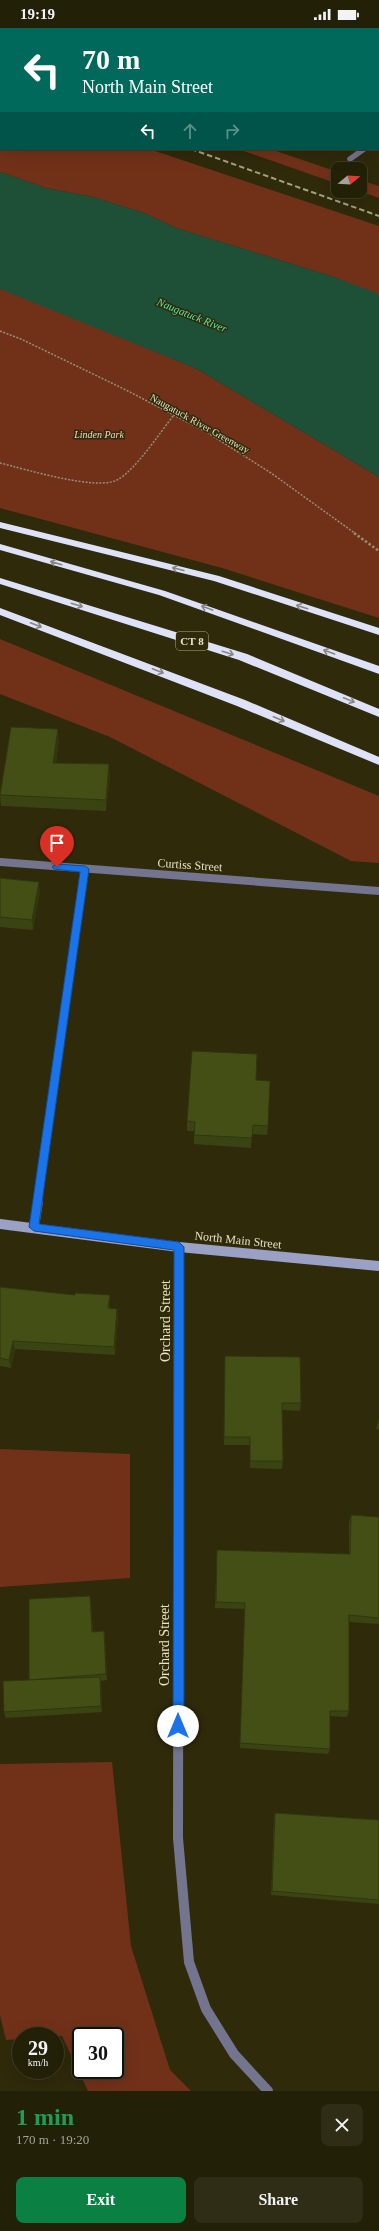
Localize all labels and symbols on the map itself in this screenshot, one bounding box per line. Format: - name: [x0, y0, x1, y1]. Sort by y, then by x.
- north arrow: [331, 162, 367, 198]
- water label: Naugatuck River: [154, 295, 229, 335]
- street label: Naugatuck River Greenway: [148, 392, 251, 455]
- park label: Linden Park: [73, 429, 124, 440]
- one-way arrow: [49, 559, 62, 566]
- one-way arrow: [172, 565, 185, 572]
- one-way arrow: [71, 602, 84, 609]
- one-way arrow: [296, 602, 308, 610]
- one-way arrow: [201, 604, 213, 612]
- one-way arrow: [30, 621, 42, 629]
- road number: CT 8: [176, 632, 208, 650]
- one-way arrow: [323, 648, 336, 655]
- one-way arrow: [222, 649, 234, 657]
- one-way arrow: [152, 667, 164, 675]
- one-way arrow: [342, 697, 354, 705]
- one-way arrow: [273, 715, 285, 723]
- pin: [40, 826, 74, 867]
- street label: Curtiss Street: [157, 856, 224, 874]
- street label: North Main Street: [194, 1228, 283, 1252]
- street label: Orchard Street: [158, 1280, 173, 1362]
- street label: Orchard Street: [157, 1604, 172, 1686]
- position arrow: [157, 1705, 199, 1747]
- speed limit sign: 30: [72, 2027, 124, 2079]

